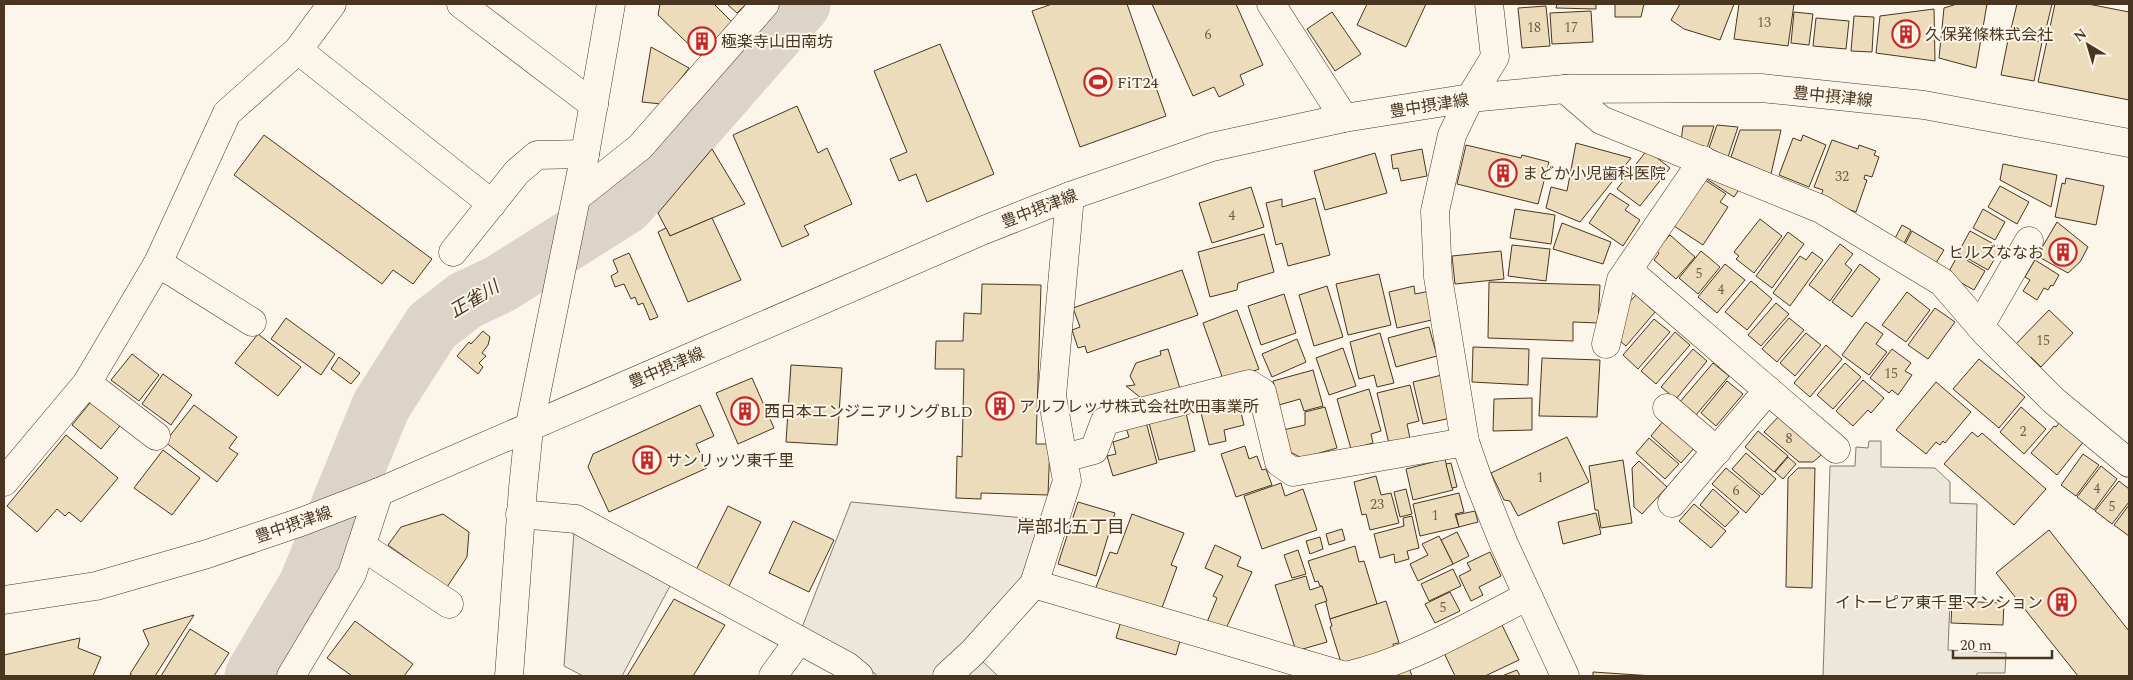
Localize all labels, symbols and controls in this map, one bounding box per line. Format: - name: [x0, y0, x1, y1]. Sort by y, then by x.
- house number: 13: [1757, 12, 1771, 33]
- house number: 18: [1527, 17, 1541, 38]
- house number: 17: [1564, 17, 1578, 38]
- building icon: 久保発條株式会社: [1891, 19, 1921, 49]
- north arrow: [2063, 20, 2113, 70]
- place label: 久保発條株式会社: [1925, 23, 2053, 47]
- text: N: [2069, 23, 2091, 47]
- house number: 6: [1205, 24, 1212, 45]
- building icon: 極楽寺山田南坊: [687, 26, 717, 56]
- place label: 極楽寺山田南坊: [721, 30, 833, 54]
- sports icon: FiT24: [1083, 67, 1113, 97]
- place label: FiT24: [1117, 71, 1158, 95]
- street label: 豊中摂津線: [1792, 81, 1874, 113]
- street label: 豊中摂津線: [1388, 88, 1471, 124]
- building icon: まどか小児歯科医院: [1488, 158, 1518, 188]
- place label: まどか小児歯科医院: [1522, 162, 1666, 186]
- house number: 32: [1835, 166, 1849, 187]
- street label: 豊中摂津線: [998, 183, 1081, 234]
- house number: 4: [1229, 205, 1236, 226]
- building icon: ヒルズななお: [2048, 237, 2078, 267]
- place label: ヒルズななお: [1948, 241, 2044, 265]
- house number: 5: [1696, 263, 1703, 284]
- water label: 正雀川: [444, 273, 506, 325]
- house number: 4: [1718, 279, 1725, 300]
- house number: 15: [2036, 330, 2050, 351]
- street label: 豊中摂津線: [625, 341, 708, 395]
- house number: 15: [1884, 363, 1898, 384]
- building icon: アルフレッサ株式会社吹田事業所: [985, 391, 1015, 421]
- place label: アルフレッサ株式会社吹田事業所: [1019, 395, 1259, 419]
- building icon: 西日本エンジニアリングBLD: [730, 396, 760, 426]
- place label: 西日本エンジニアリングBLD: [764, 400, 973, 424]
- house number: 2: [2020, 421, 2027, 442]
- house number: 8: [1786, 428, 1793, 449]
- building icon: サンリッツ東千里: [632, 445, 662, 475]
- place label: サンリッツ東千里: [666, 449, 794, 473]
- house number: 1: [1537, 467, 1544, 488]
- house number: 4: [2094, 478, 2101, 499]
- house number: 6: [1733, 480, 1740, 501]
- house number: 23: [1370, 494, 1384, 515]
- house number: 5: [2109, 496, 2116, 517]
- street label: 豊中摂津線: [252, 501, 335, 549]
- house number: 1: [1432, 505, 1439, 526]
- district label: 岸部北五丁目: [1017, 514, 1125, 541]
- building icon: イトーピア東千里マンション: [2047, 587, 2077, 617]
- place label: イトーピア東千里マンション: [1835, 591, 2043, 615]
- house number: 5: [1440, 597, 1447, 618]
- scale bar: [1953, 628, 2052, 660]
- text: 20 m: [1960, 634, 1992, 657]

